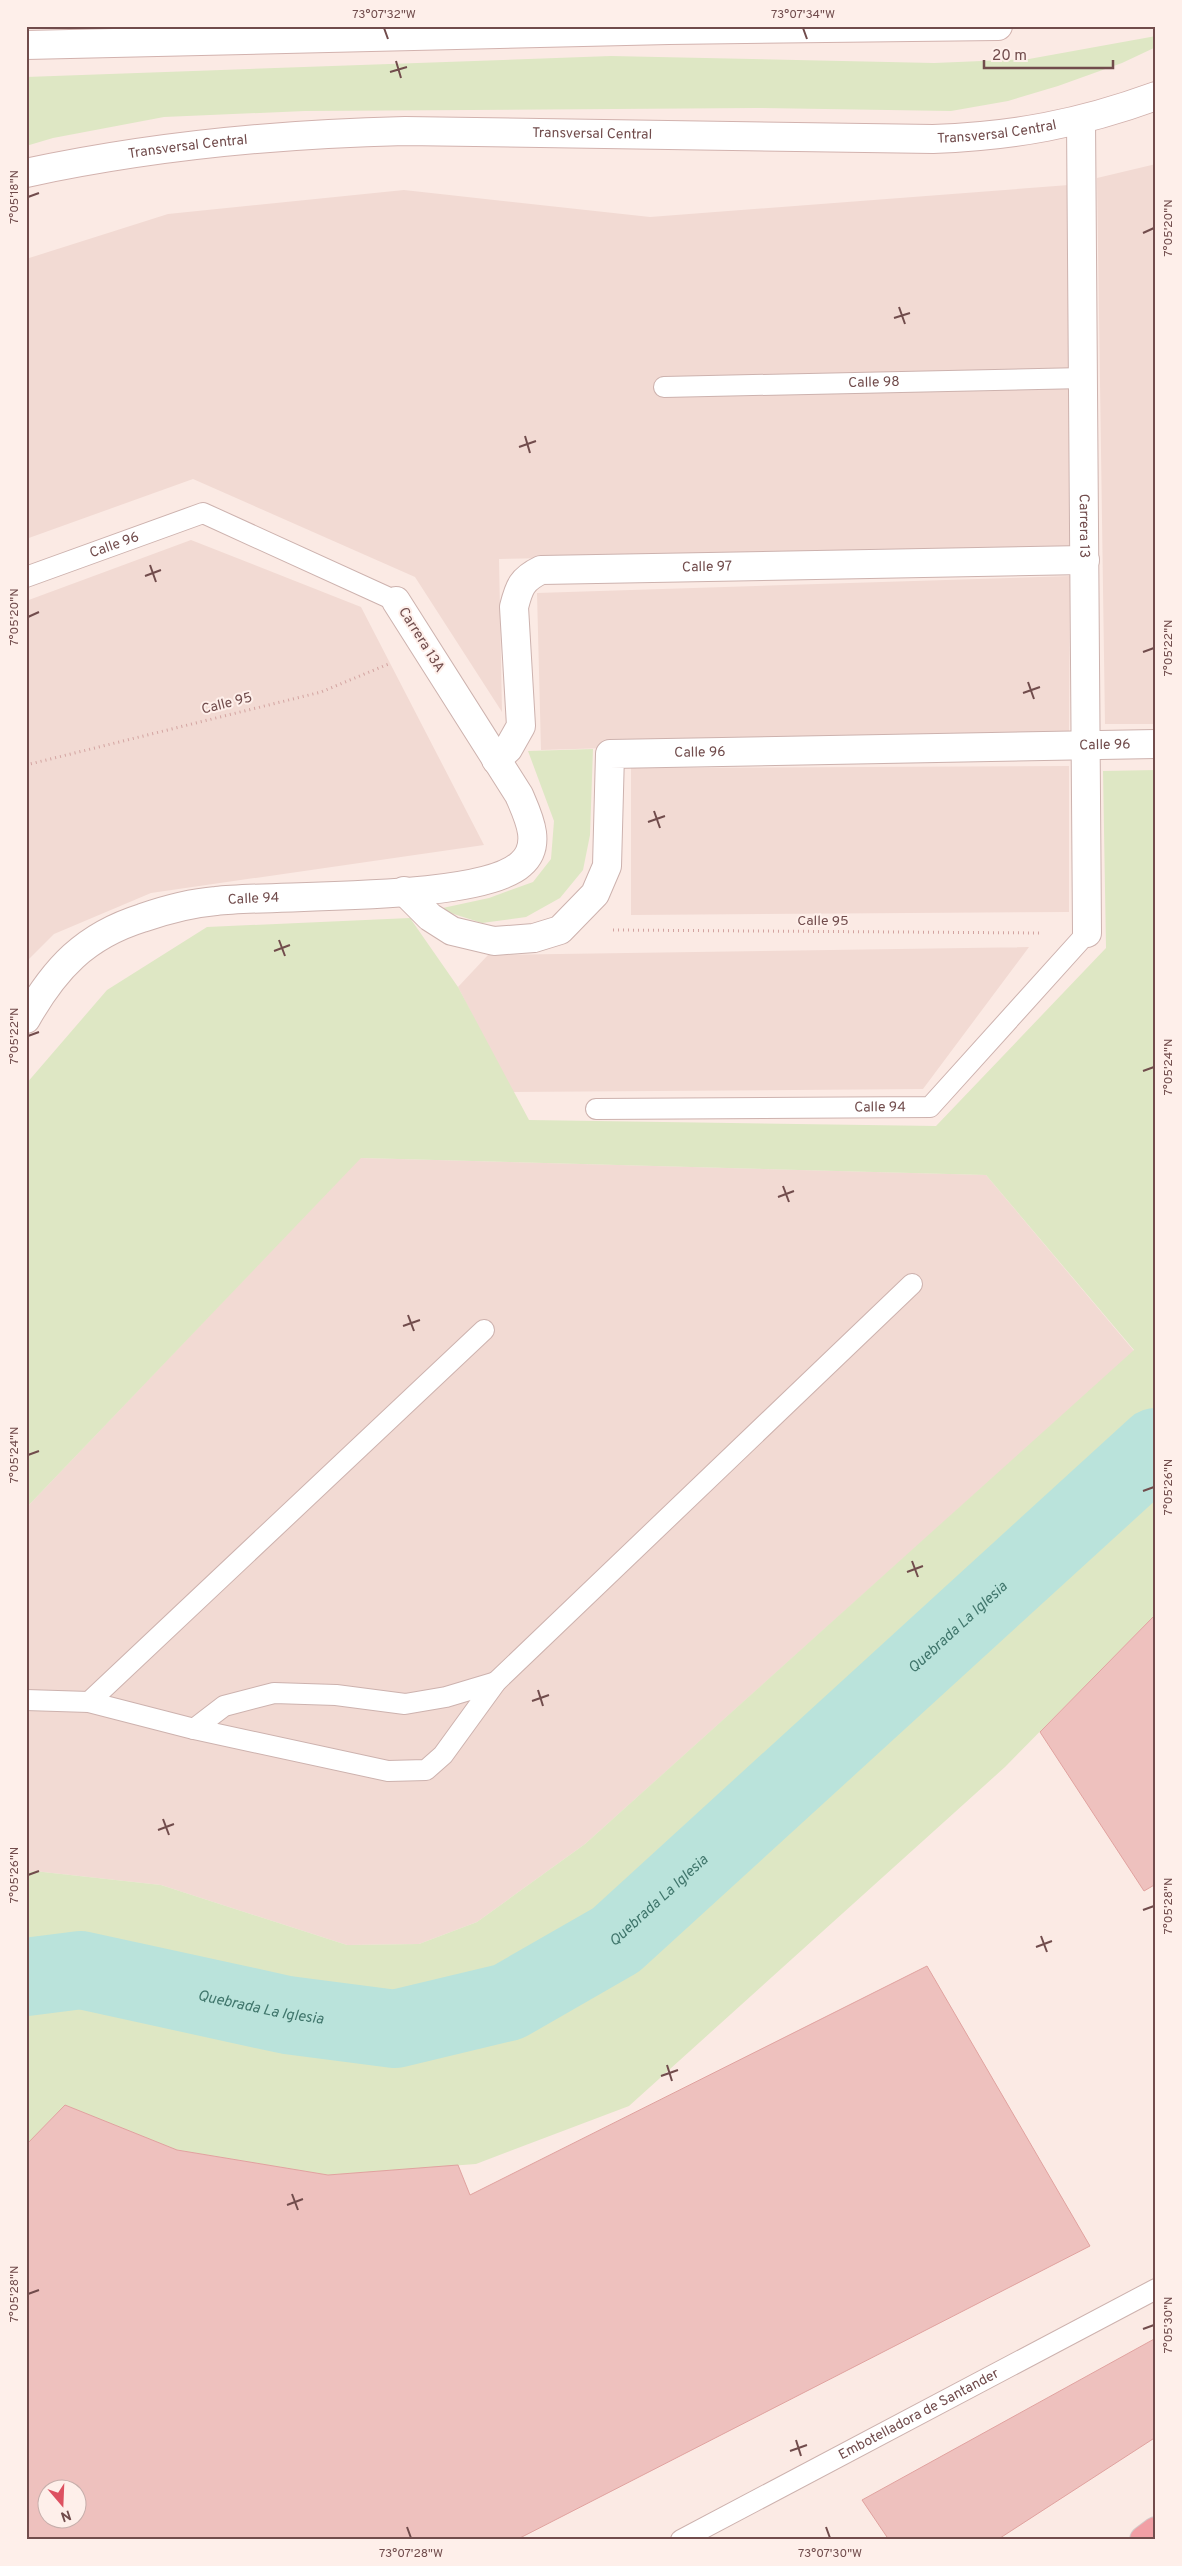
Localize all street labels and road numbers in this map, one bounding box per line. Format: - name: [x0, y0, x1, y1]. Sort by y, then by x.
- street label: Transversal Central: [937, 117, 1058, 147]
- street label: Transversal Central: [532, 124, 652, 143]
- street label: Transversal Central: [127, 131, 248, 163]
- street label: Calle 98: [848, 373, 900, 392]
- street label: Carrera 13: [1075, 494, 1093, 558]
- street label: Calle 96: [87, 528, 141, 562]
- street label: Calle 97: [682, 558, 732, 576]
- street label: Carrera 13A: [394, 604, 448, 676]
- street label: Calle 95: [200, 690, 254, 718]
- street label: Calle 96: [1079, 736, 1131, 754]
- street label: Calle 96: [674, 743, 726, 761]
- street label: Calle 94: [227, 889, 280, 908]
- street label: Calle 95: [797, 913, 849, 930]
- street label: Calle 94: [854, 1099, 906, 1116]
- street label: Embotelladora de Santander: [836, 2365, 1003, 2464]

